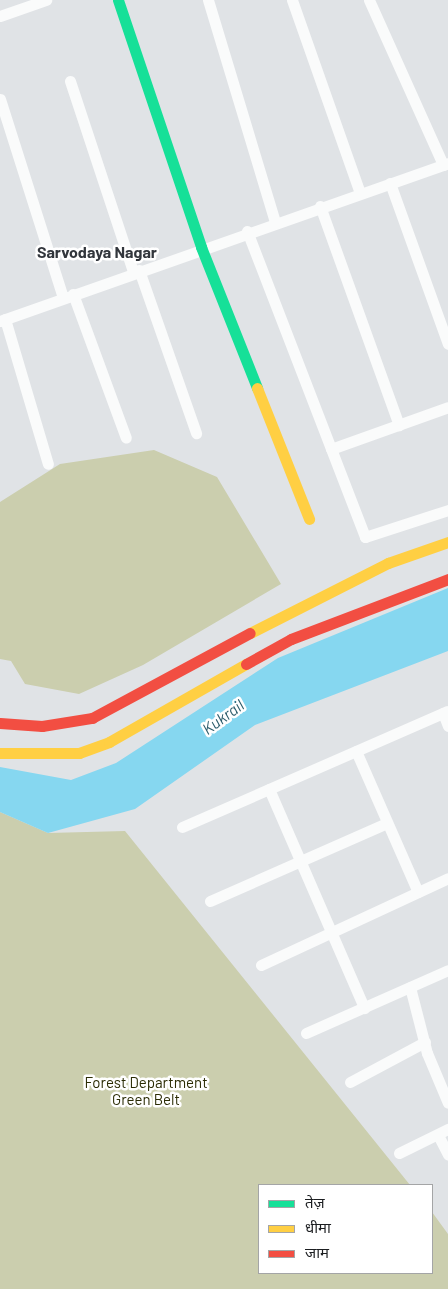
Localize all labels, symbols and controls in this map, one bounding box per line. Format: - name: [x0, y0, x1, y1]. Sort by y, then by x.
- district label: Sarvodaya Nagar: [37, 242, 157, 262]
- water label: Kukrail: [198, 695, 248, 739]
- park label: Forest Department Green Belt: [84, 1073, 208, 1108]
- legend: [258, 1184, 433, 1274]
- text: तेज़: [305, 1193, 325, 1211]
- text: धीमा: [305, 1218, 331, 1236]
- text: जाम: [305, 1243, 329, 1261]

